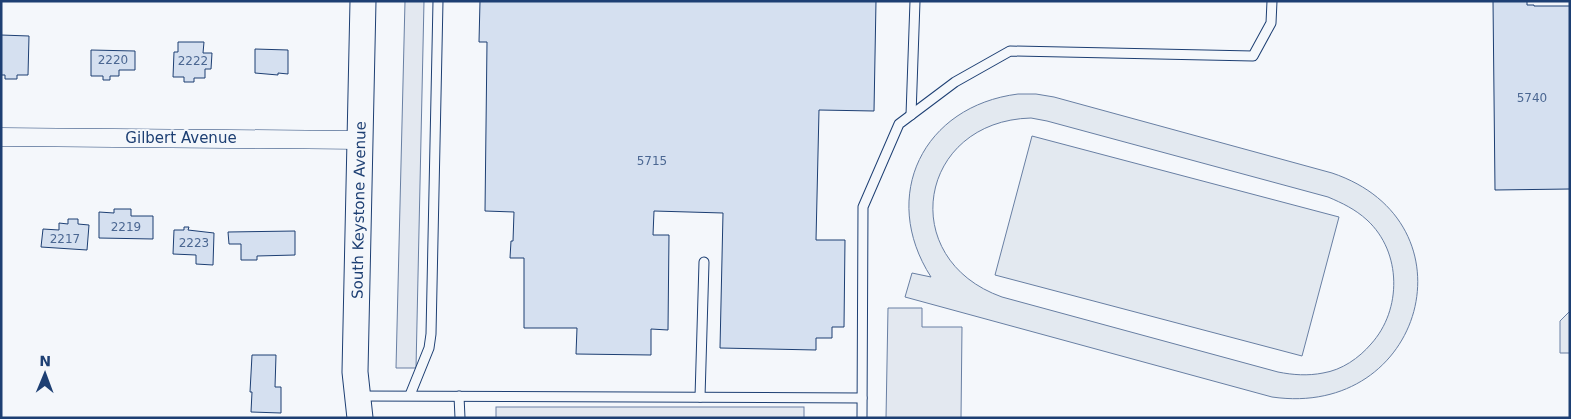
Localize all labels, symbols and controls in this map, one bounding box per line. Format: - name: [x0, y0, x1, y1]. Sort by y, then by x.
- house number: 2220: [98, 53, 128, 67]
- house number: 2222: [178, 54, 208, 68]
- house number: 5740: [1517, 91, 1547, 105]
- street label: South Keystone Avenue: [348, 121, 370, 299]
- street label: Gilbert Avenue: [125, 129, 237, 147]
- house number: 5715: [637, 154, 667, 168]
- house number: 2219: [111, 220, 141, 234]
- house number: 2217: [50, 232, 80, 246]
- house number: 2223: [179, 236, 209, 250]
- north arrow: [20, 349, 70, 399]
- text: N: [39, 353, 51, 369]

